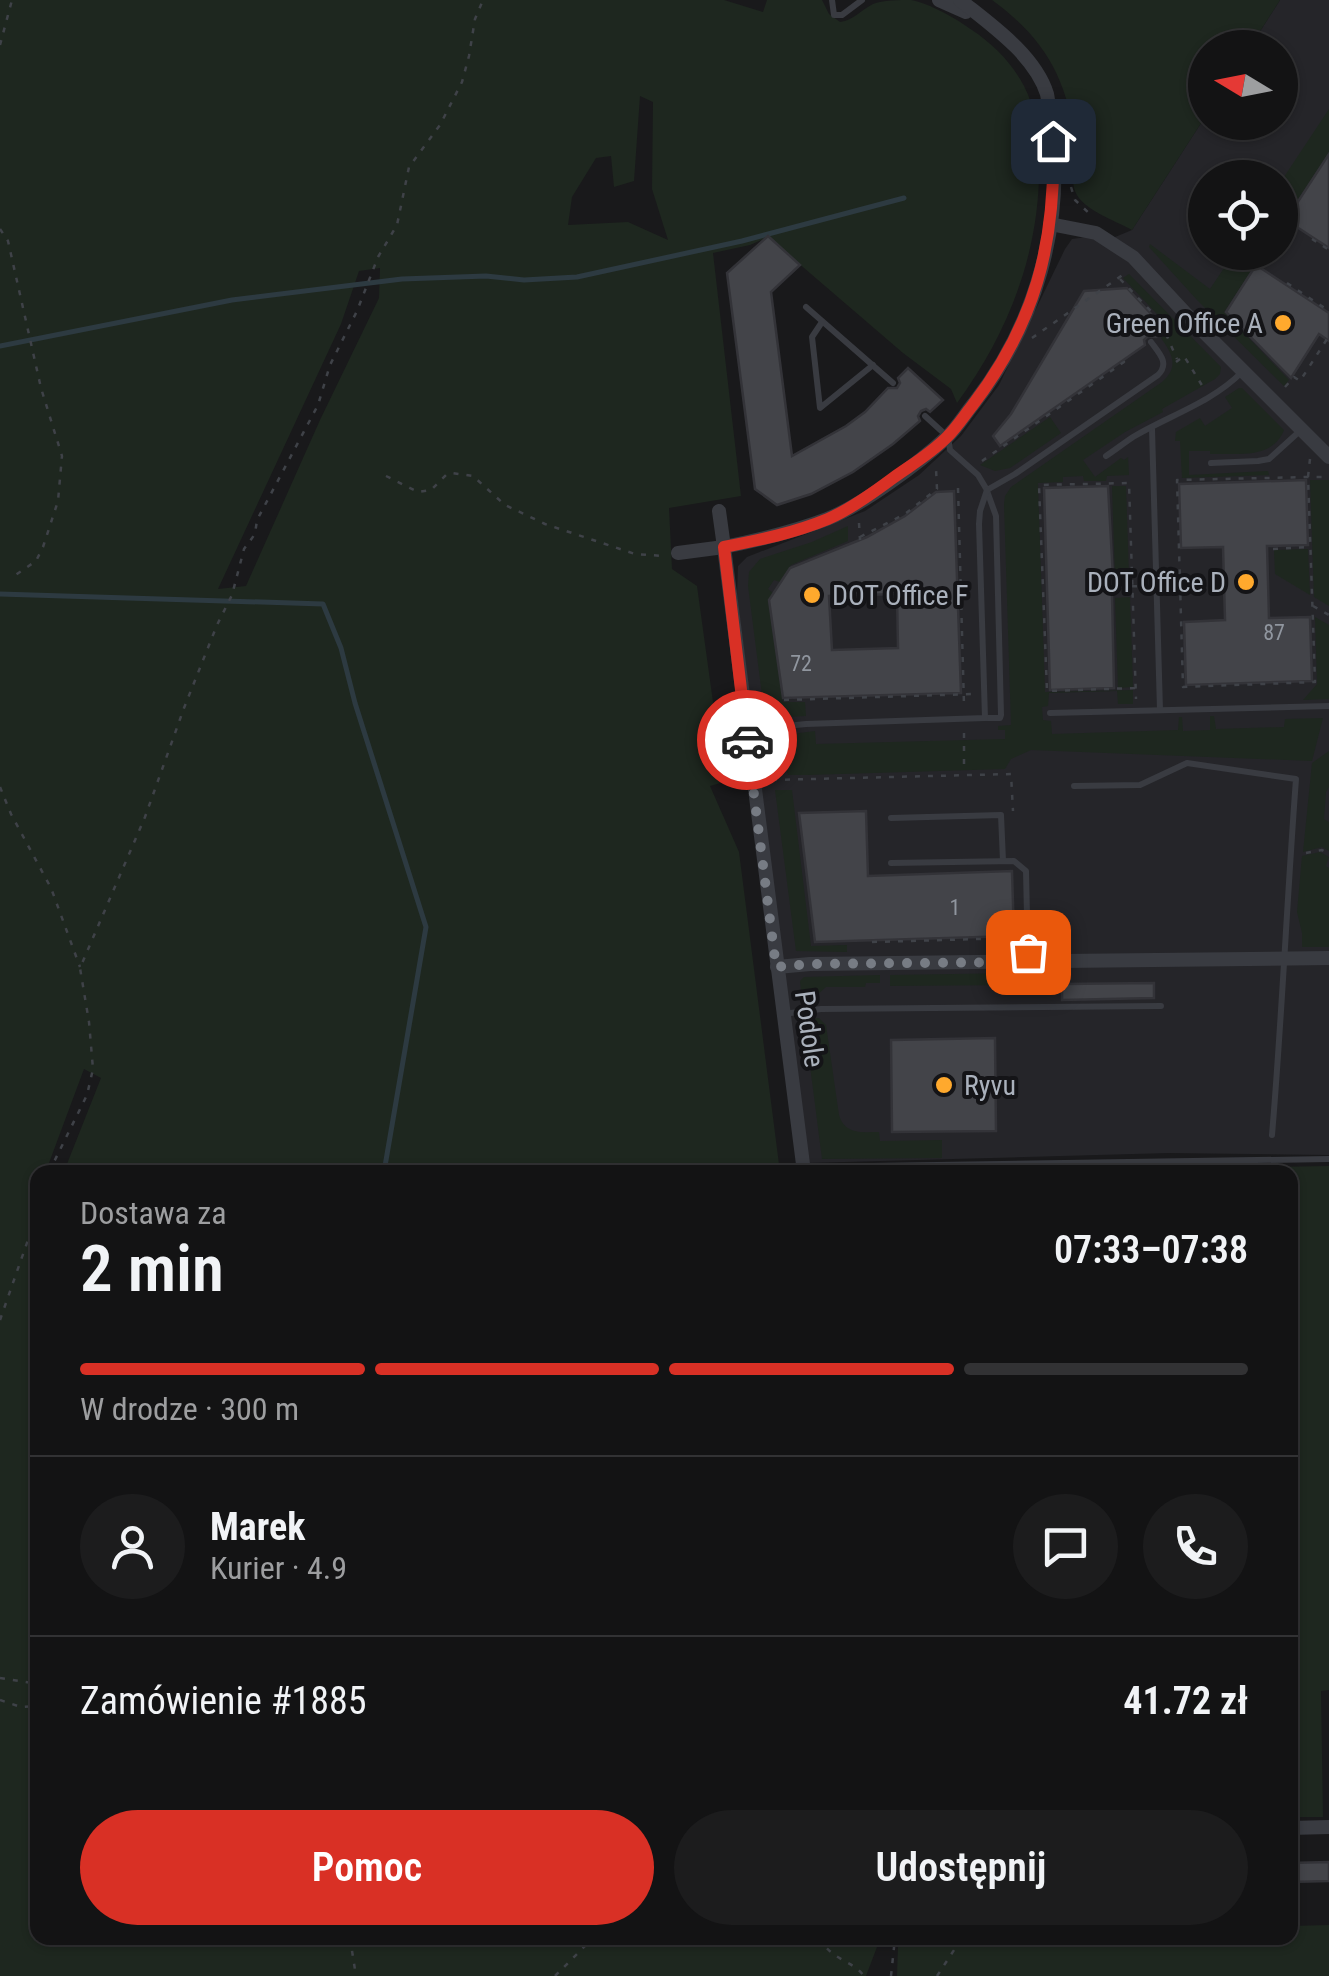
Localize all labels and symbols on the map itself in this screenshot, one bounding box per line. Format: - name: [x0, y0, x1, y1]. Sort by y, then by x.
- north arrow: [1188, 30, 1298, 140]
- pin: [1011, 99, 1096, 184]
- place label: Green Office A: [1106, 307, 1263, 340]
- marker: Green Office A: [1272, 312, 1294, 334]
- place label: DOT Office D: [1087, 566, 1226, 599]
- marker: DOT Office D: [1235, 571, 1257, 593]
- place label: DOT Office F: [832, 579, 969, 612]
- marker: DOT Office F: [801, 584, 823, 606]
- house number: 87: [1263, 620, 1285, 645]
- house number: 72: [790, 651, 812, 676]
- courier: [697, 690, 797, 790]
- house number: 1: [950, 895, 960, 920]
- pin: [986, 910, 1071, 995]
- street label: Podole: [788, 989, 831, 1069]
- place label: Ryvu: [964, 1069, 1016, 1102]
- marker: Ryvu: [933, 1074, 955, 1096]

